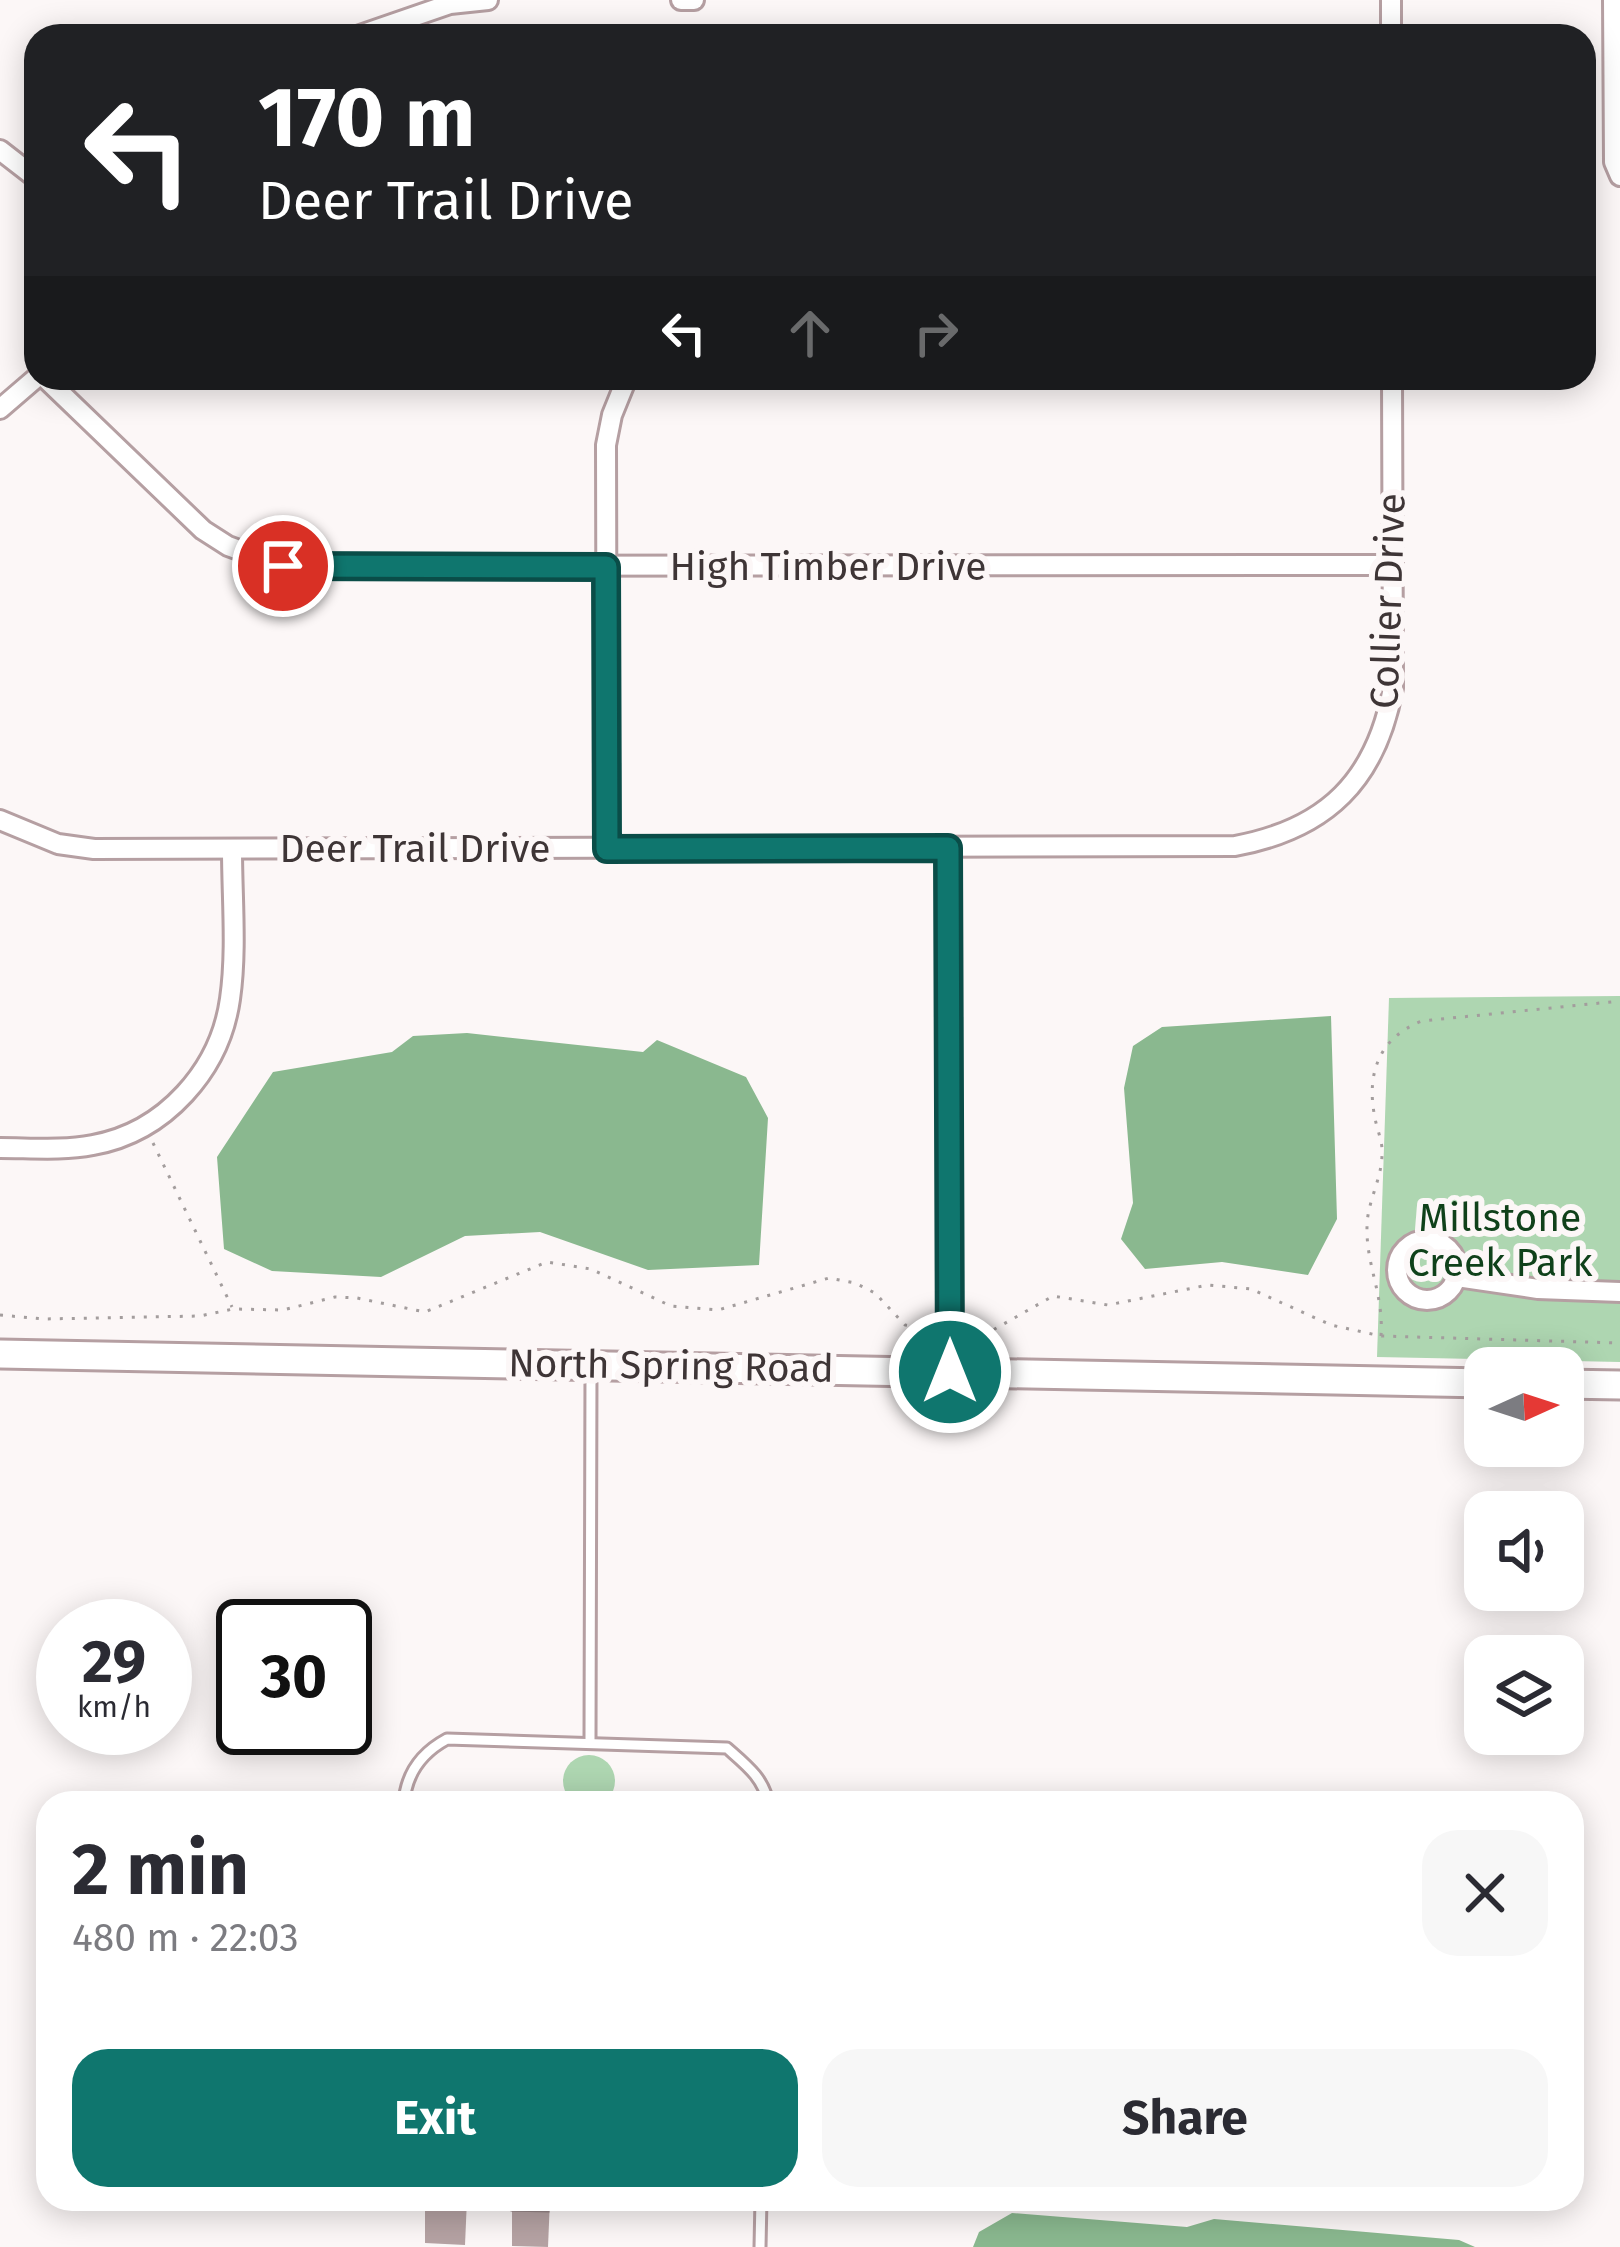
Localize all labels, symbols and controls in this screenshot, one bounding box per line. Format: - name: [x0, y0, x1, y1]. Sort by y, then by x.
- text: 170 m: [258, 67, 475, 168]
- icon: left: [60, 72, 216, 228]
- text: Deer Trail Drive: [258, 169, 633, 233]
- icon: left: [651, 300, 717, 366]
- icon: ahead: [777, 300, 843, 366]
- icon: right: [903, 300, 969, 366]
- street label: Collier Drive: [1361, 492, 1415, 710]
- pin: [232, 515, 334, 617]
- icon: arrive: [250, 533, 316, 599]
- street label: High Timber Drive: [670, 544, 986, 590]
- street label: Deer Trail Drive: [279, 826, 551, 872]
- park label: Millstone Creek Park: [1408, 1195, 1592, 1286]
- position arrow: [887, 1309, 1013, 1435]
- street label: North Spring Road: [508, 1340, 834, 1392]
- north arrow: [1464, 1347, 1584, 1467]
- map controls: [1464, 1347, 1584, 1755]
- button: sound: [1464, 1491, 1584, 1611]
- speed limit sign: 30: [216, 1599, 372, 1755]
- text: 29: [82, 1626, 146, 1698]
- button: layers: [1464, 1635, 1584, 1755]
- text: km/h: [77, 1689, 151, 1725]
- text: 2 min: [72, 1827, 249, 1913]
- button: close: [1422, 1830, 1548, 1956]
- text: 480 m · 22:03: [72, 1915, 299, 1961]
- button: Exit: [72, 2049, 798, 2187]
- button: Share: [822, 2049, 1548, 2187]

